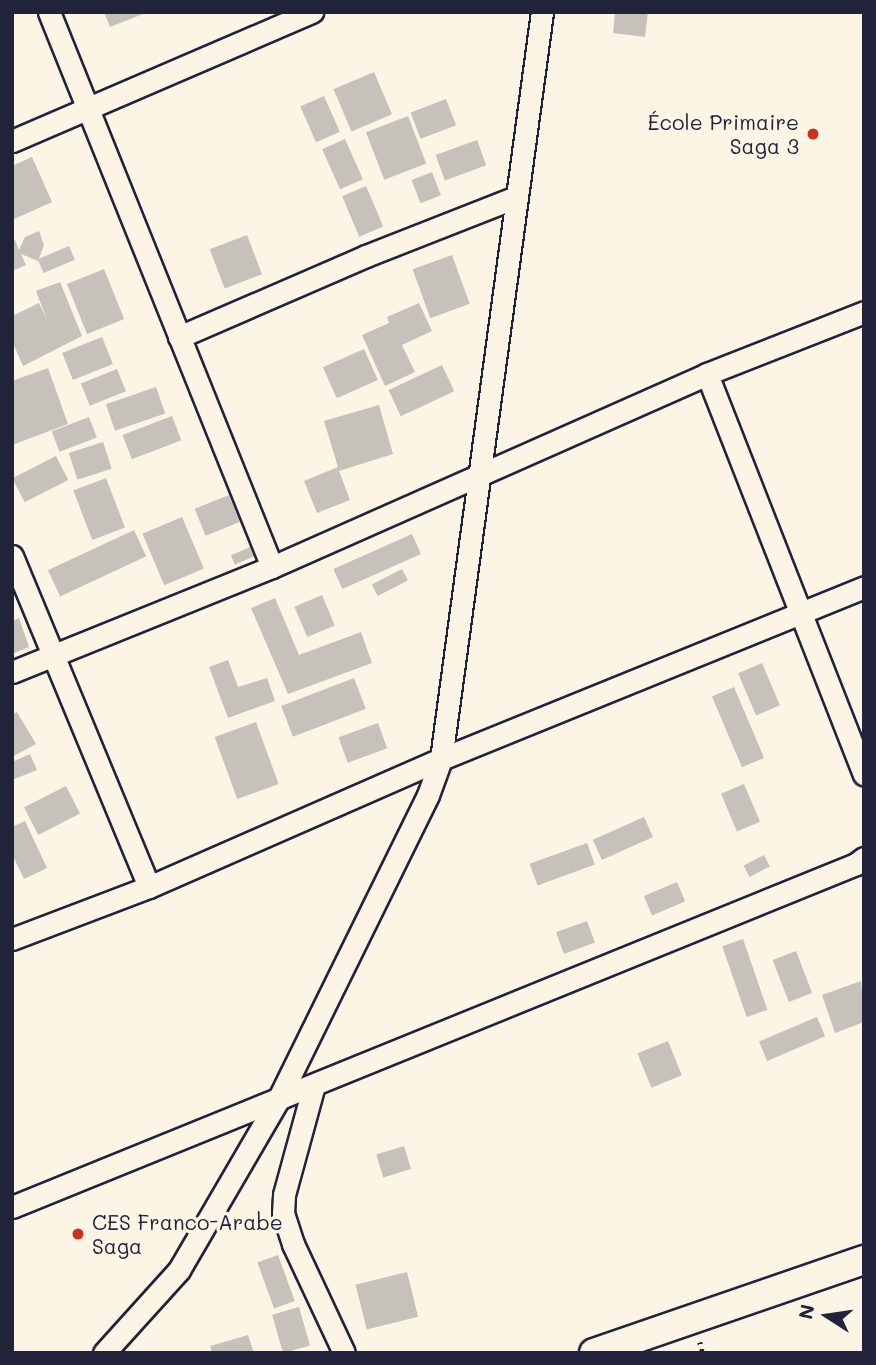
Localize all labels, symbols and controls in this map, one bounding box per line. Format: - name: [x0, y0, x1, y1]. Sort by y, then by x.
- place label: École Primaire Saga 3: [648, 109, 799, 159]
- marker: École Primaire Saga 3: [805, 126, 821, 142]
- place label: CES Franco-Arabe Saga: [92, 1209, 283, 1259]
- marker: CES Franco-Arabe Saga: [70, 1226, 86, 1242]
- north arrow: [792, 1281, 862, 1351]
- text: N: [792, 1302, 820, 1321]

